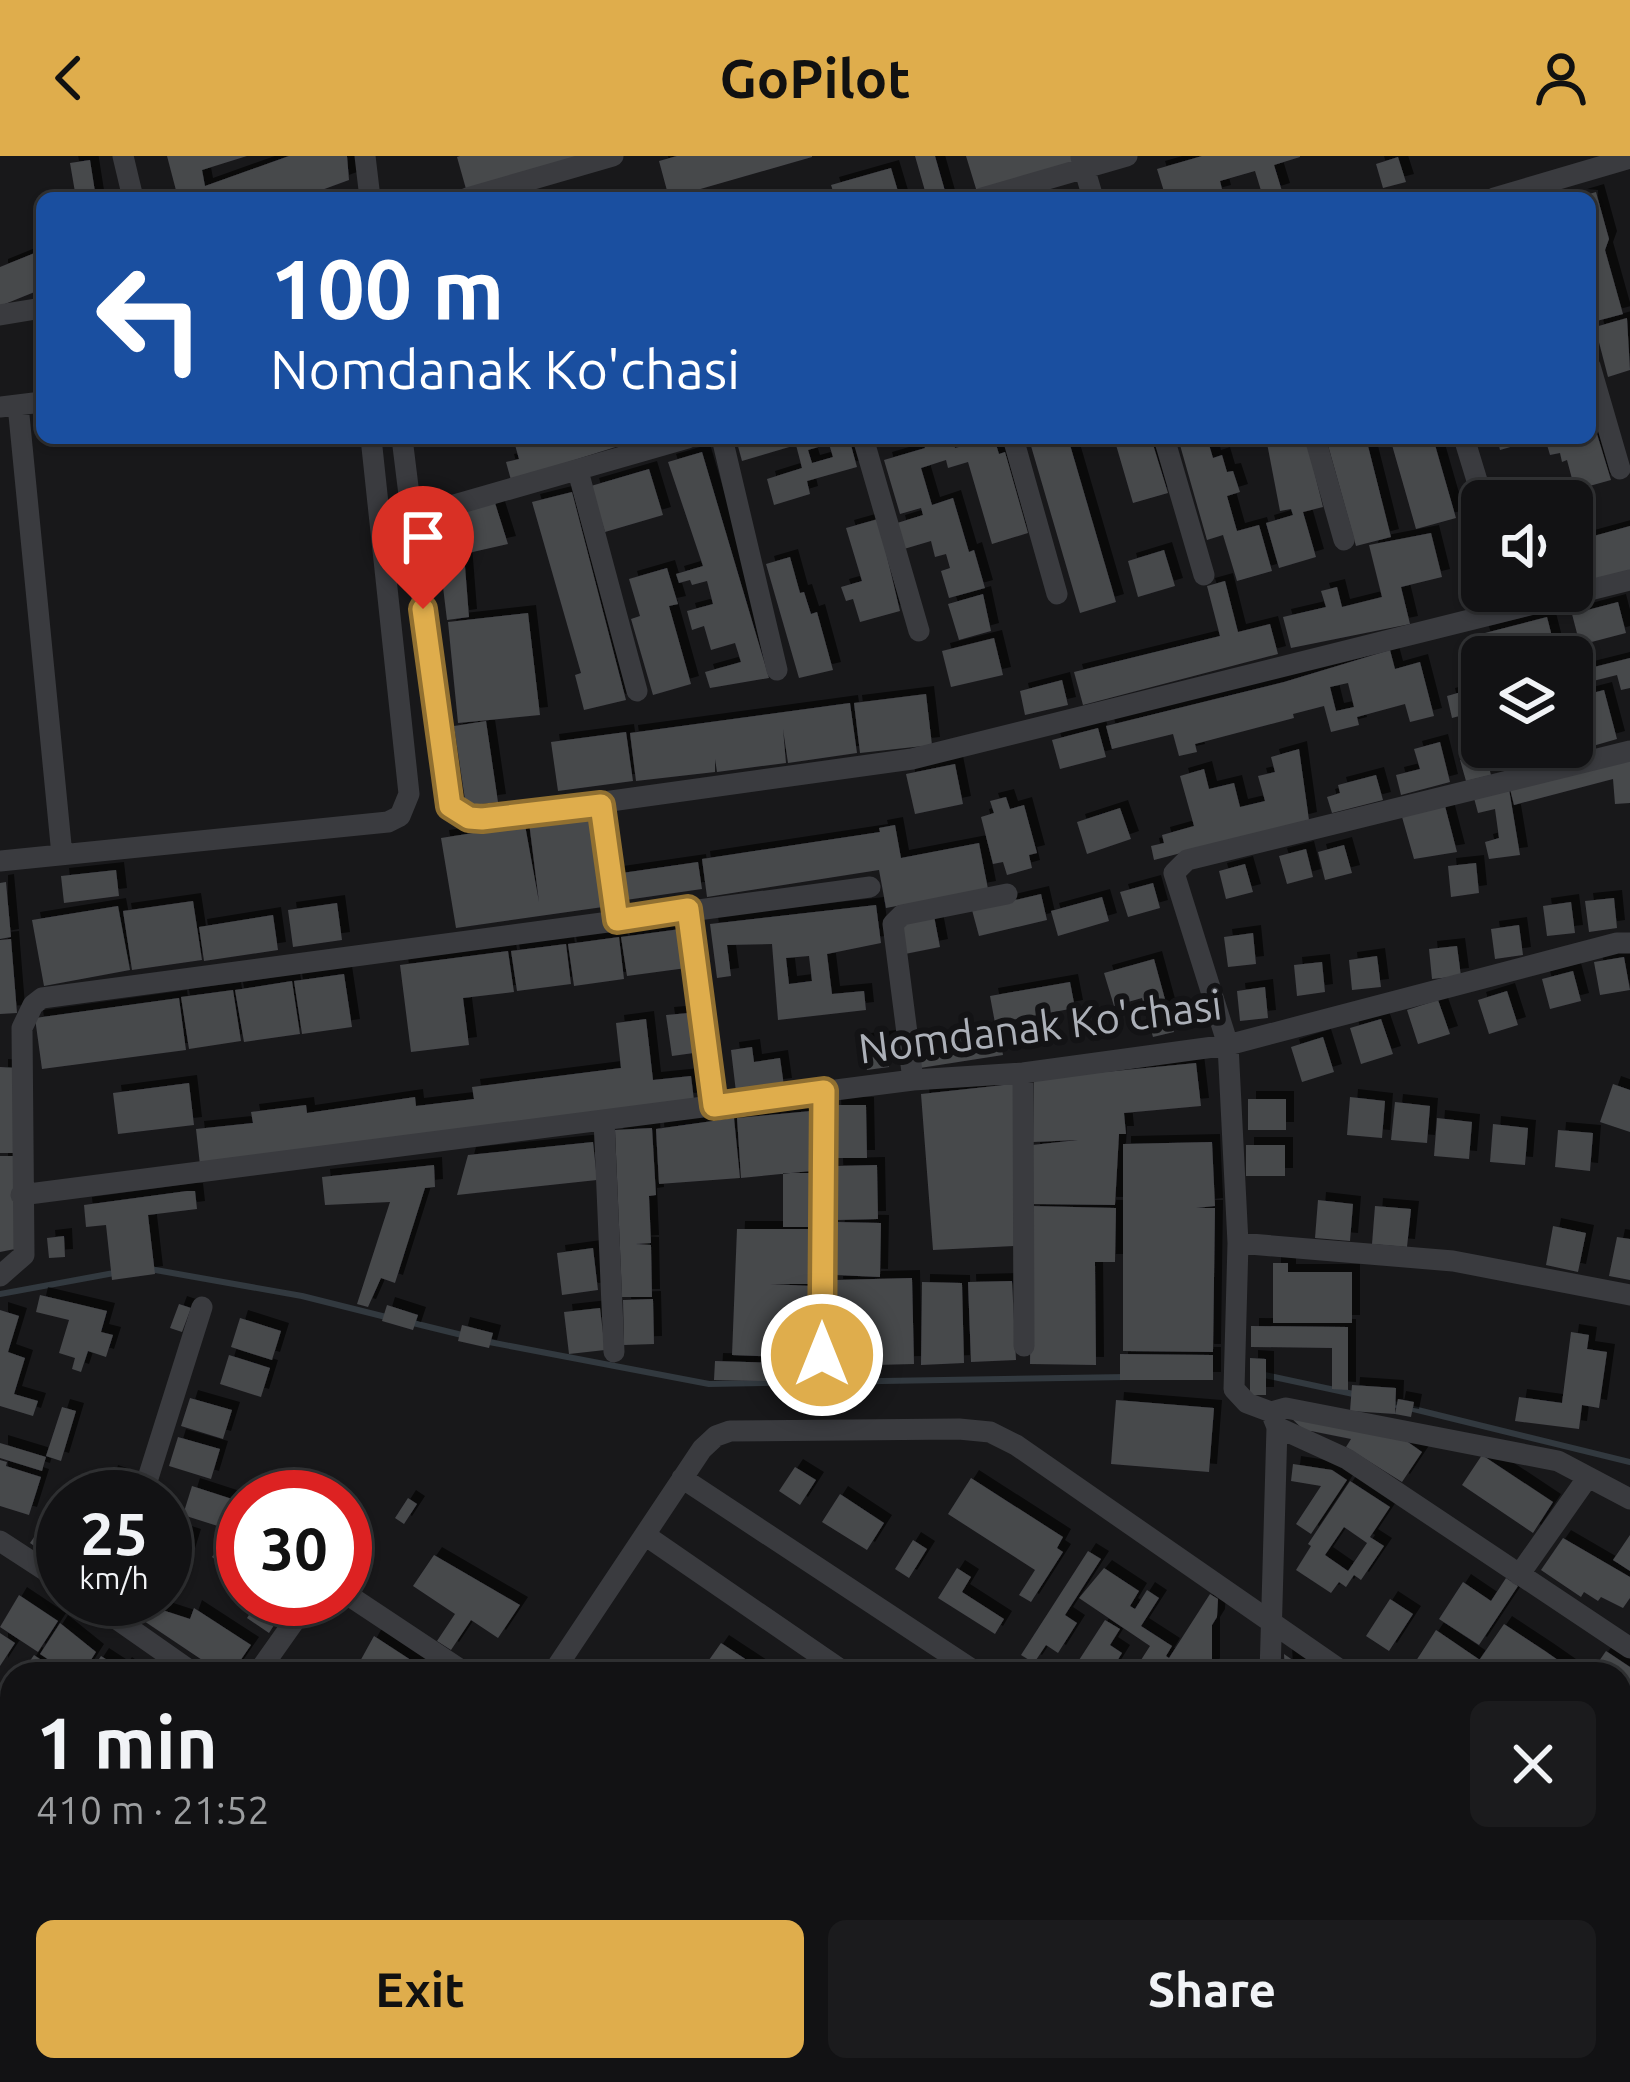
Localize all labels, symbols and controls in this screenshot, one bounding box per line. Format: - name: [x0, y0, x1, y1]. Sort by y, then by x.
- icon: back: [36, 45, 102, 111]
- icon: person: [1528, 45, 1594, 111]
- text: GoPilot: [719, 48, 911, 108]
- icon: left: [72, 240, 228, 396]
- text: 100 m: [270, 241, 504, 335]
- text: Nomdanak Ko'chasi: [270, 339, 740, 399]
- map controls: [1461, 480, 1593, 768]
- button: sound: [1461, 480, 1593, 612]
- pin: [372, 486, 474, 609]
- icon: arrive: [390, 504, 456, 570]
- button: layers: [1461, 636, 1593, 768]
- street label: Nomdanak Ko'chasi: [856, 980, 1224, 1072]
- position arrow: [759, 1292, 885, 1418]
- speed limit sign: 30: [216, 1470, 372, 1626]
- text: 25: [80, 1499, 148, 1566]
- text: km/h: [79, 1561, 149, 1595]
- button: close: [1470, 1701, 1596, 1827]
- text: 1 min: [36, 1702, 218, 1783]
- text: 410 m · 21:52: [36, 1788, 270, 1831]
- button: Exit: [36, 1920, 804, 2058]
- button: Share: [828, 1920, 1596, 2058]

